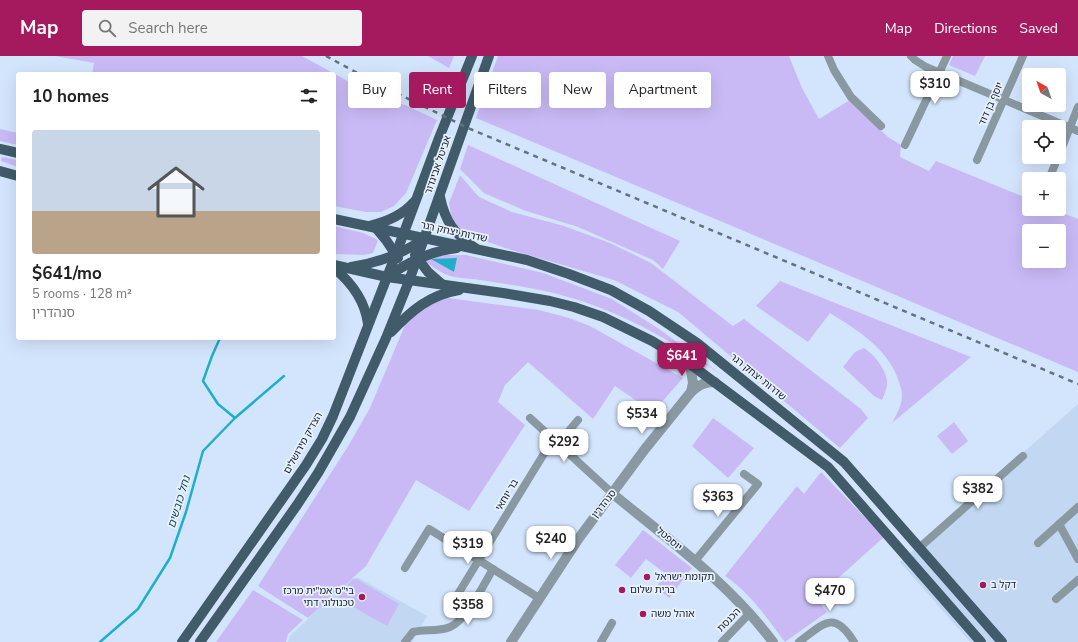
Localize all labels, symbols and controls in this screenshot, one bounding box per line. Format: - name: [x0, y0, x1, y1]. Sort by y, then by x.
- search box: [82, 10, 362, 46]
- text: Map: [20, 15, 58, 41]
- icon: search: [96, 17, 118, 39]
- text: Search here: [128, 18, 208, 38]
- text: Map: [885, 19, 912, 38]
- text: Directions: [934, 19, 997, 38]
- text: Saved: [1019, 19, 1058, 38]
- north arrow: [1022, 68, 1066, 112]
- map controls: [1022, 68, 1066, 268]
- pin: $310: [911, 71, 959, 105]
- chip: Buy: [348, 72, 401, 108]
- chip: Rent: [409, 72, 466, 108]
- chip: Filters: [474, 72, 541, 108]
- chip: New: [549, 72, 606, 108]
- chip: Apartment: [614, 72, 711, 108]
- text: $310: [919, 75, 951, 93]
- street label: יוסף בן דוד: [975, 80, 1007, 128]
- text: 10 homes: [32, 85, 109, 108]
- icon: filters: [298, 85, 320, 107]
- button: locate: [1022, 120, 1066, 164]
- street label: אביטל אביגדור: [421, 134, 455, 196]
- icon: home: [140, 156, 212, 228]
- button: +: [1022, 172, 1066, 216]
- street label: שדרות יצחק רגר: [419, 218, 489, 246]
- button: −: [1022, 224, 1066, 268]
- text: $641/mo: [32, 262, 102, 285]
- text: 5 rooms · 128 m²: [32, 285, 132, 303]
- text: סנהדרין: [32, 304, 75, 322]
- pin: $641: [658, 343, 706, 377]
- text: $641: [666, 347, 698, 365]
- street label: שדרות יצחק רגר: [727, 350, 789, 404]
- pin: $534: [618, 401, 666, 435]
- text: $534: [626, 405, 658, 423]
- street label: הצדיק מירושלים: [280, 410, 326, 476]
- pin: $292: [540, 429, 588, 463]
- text: $292: [548, 433, 580, 451]
- water label: נחל כובשים: [164, 473, 194, 530]
- street label: בר יוחאי: [492, 476, 522, 514]
- pin: $382: [954, 476, 1002, 510]
- text: $382: [962, 480, 994, 498]
- pin: $363: [694, 484, 742, 518]
- street label: סנהדרין: [588, 487, 620, 521]
- text: $363: [702, 488, 734, 506]
- street label: יוספטל: [653, 524, 685, 554]
- pin: $240: [527, 526, 575, 560]
- text: $240: [535, 530, 567, 548]
- pin: $319: [444, 531, 492, 565]
- text: $319: [452, 535, 484, 553]
- place label: תקומת ישראל: [655, 570, 714, 584]
- marker: תקומת ישראל: [642, 572, 652, 582]
- pin: $470: [806, 578, 854, 612]
- place label: דקל ב: [991, 578, 1017, 592]
- marker: דקל ב: [978, 580, 988, 590]
- text: $470: [814, 582, 846, 600]
- place label: ברית שלום: [630, 583, 675, 597]
- place label: בי"ס אמ"ית מרכז טכנולוגי דתי: [283, 584, 354, 610]
- marker: ברית שלום: [617, 585, 627, 595]
- marker: בי"ס אמ"ית מרכז טכנולוגי דתי: [357, 592, 367, 602]
- pin: $358: [444, 592, 492, 626]
- text: $358: [452, 596, 484, 614]
- street label: הכנסת: [714, 605, 744, 635]
- place label: אוהל משה: [651, 607, 695, 621]
- marker: אוהל משה: [638, 609, 648, 619]

